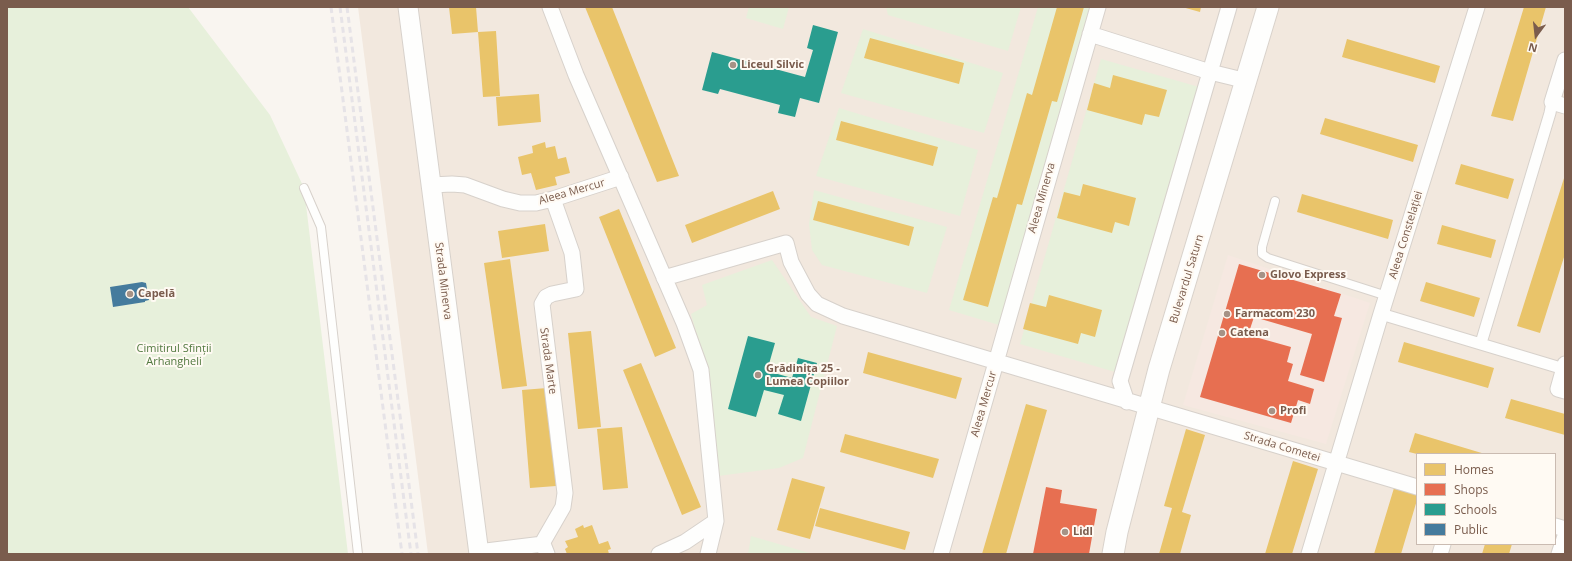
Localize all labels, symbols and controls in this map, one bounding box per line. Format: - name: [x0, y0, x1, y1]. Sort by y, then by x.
- north arrow: [1516, 16, 1556, 56]
- text: N: [1527, 40, 1539, 56]
- place label: Liceul Silvic: [741, 58, 804, 72]
- marker: Liceul Silvic: [728, 60, 738, 70]
- street label: Aleea Minerva: [1026, 161, 1058, 235]
- street label: Aleea Mercur: [537, 176, 607, 208]
- street label: Aleea Constelației: [1386, 189, 1426, 281]
- street label: Bulevardul Saturn: [1167, 233, 1207, 325]
- street label: Strada Minerva: [432, 242, 454, 320]
- place label: Glovo Express: [1270, 268, 1346, 282]
- marker: Glovo Express: [1257, 270, 1267, 280]
- place label: Capelă: [138, 287, 175, 301]
- marker: Capelă: [125, 289, 135, 299]
- place label: Farmacom 230: [1235, 307, 1315, 321]
- marker: Farmacom 230: [1222, 309, 1232, 319]
- place label: Catena: [1230, 326, 1269, 340]
- street label: Strada Marte: [537, 327, 559, 395]
- marker: Catena: [1217, 328, 1227, 338]
- park label: Cimitirul Sfinții Arhangheli: [137, 342, 211, 368]
- place label: Grădinița 25 - Lumea Copiilor: [766, 362, 849, 388]
- street label: Aleea Mercur: [968, 369, 1000, 439]
- marker: Grădinița 25 - Lumea Copiilor: [753, 370, 763, 380]
- place label: Profi: [1280, 404, 1306, 418]
- marker: Profi: [1267, 406, 1277, 416]
- street label: Strada Cometei: [1242, 429, 1322, 465]
- legend: [1416, 453, 1556, 545]
- text: Homes: [1454, 461, 1494, 478]
- text: Shops: [1454, 481, 1488, 498]
- text: Schools: [1454, 501, 1497, 518]
- text: Public: [1454, 521, 1488, 538]
- place label: Lidl: [1073, 525, 1093, 539]
- marker: Lidl: [1060, 527, 1070, 537]

